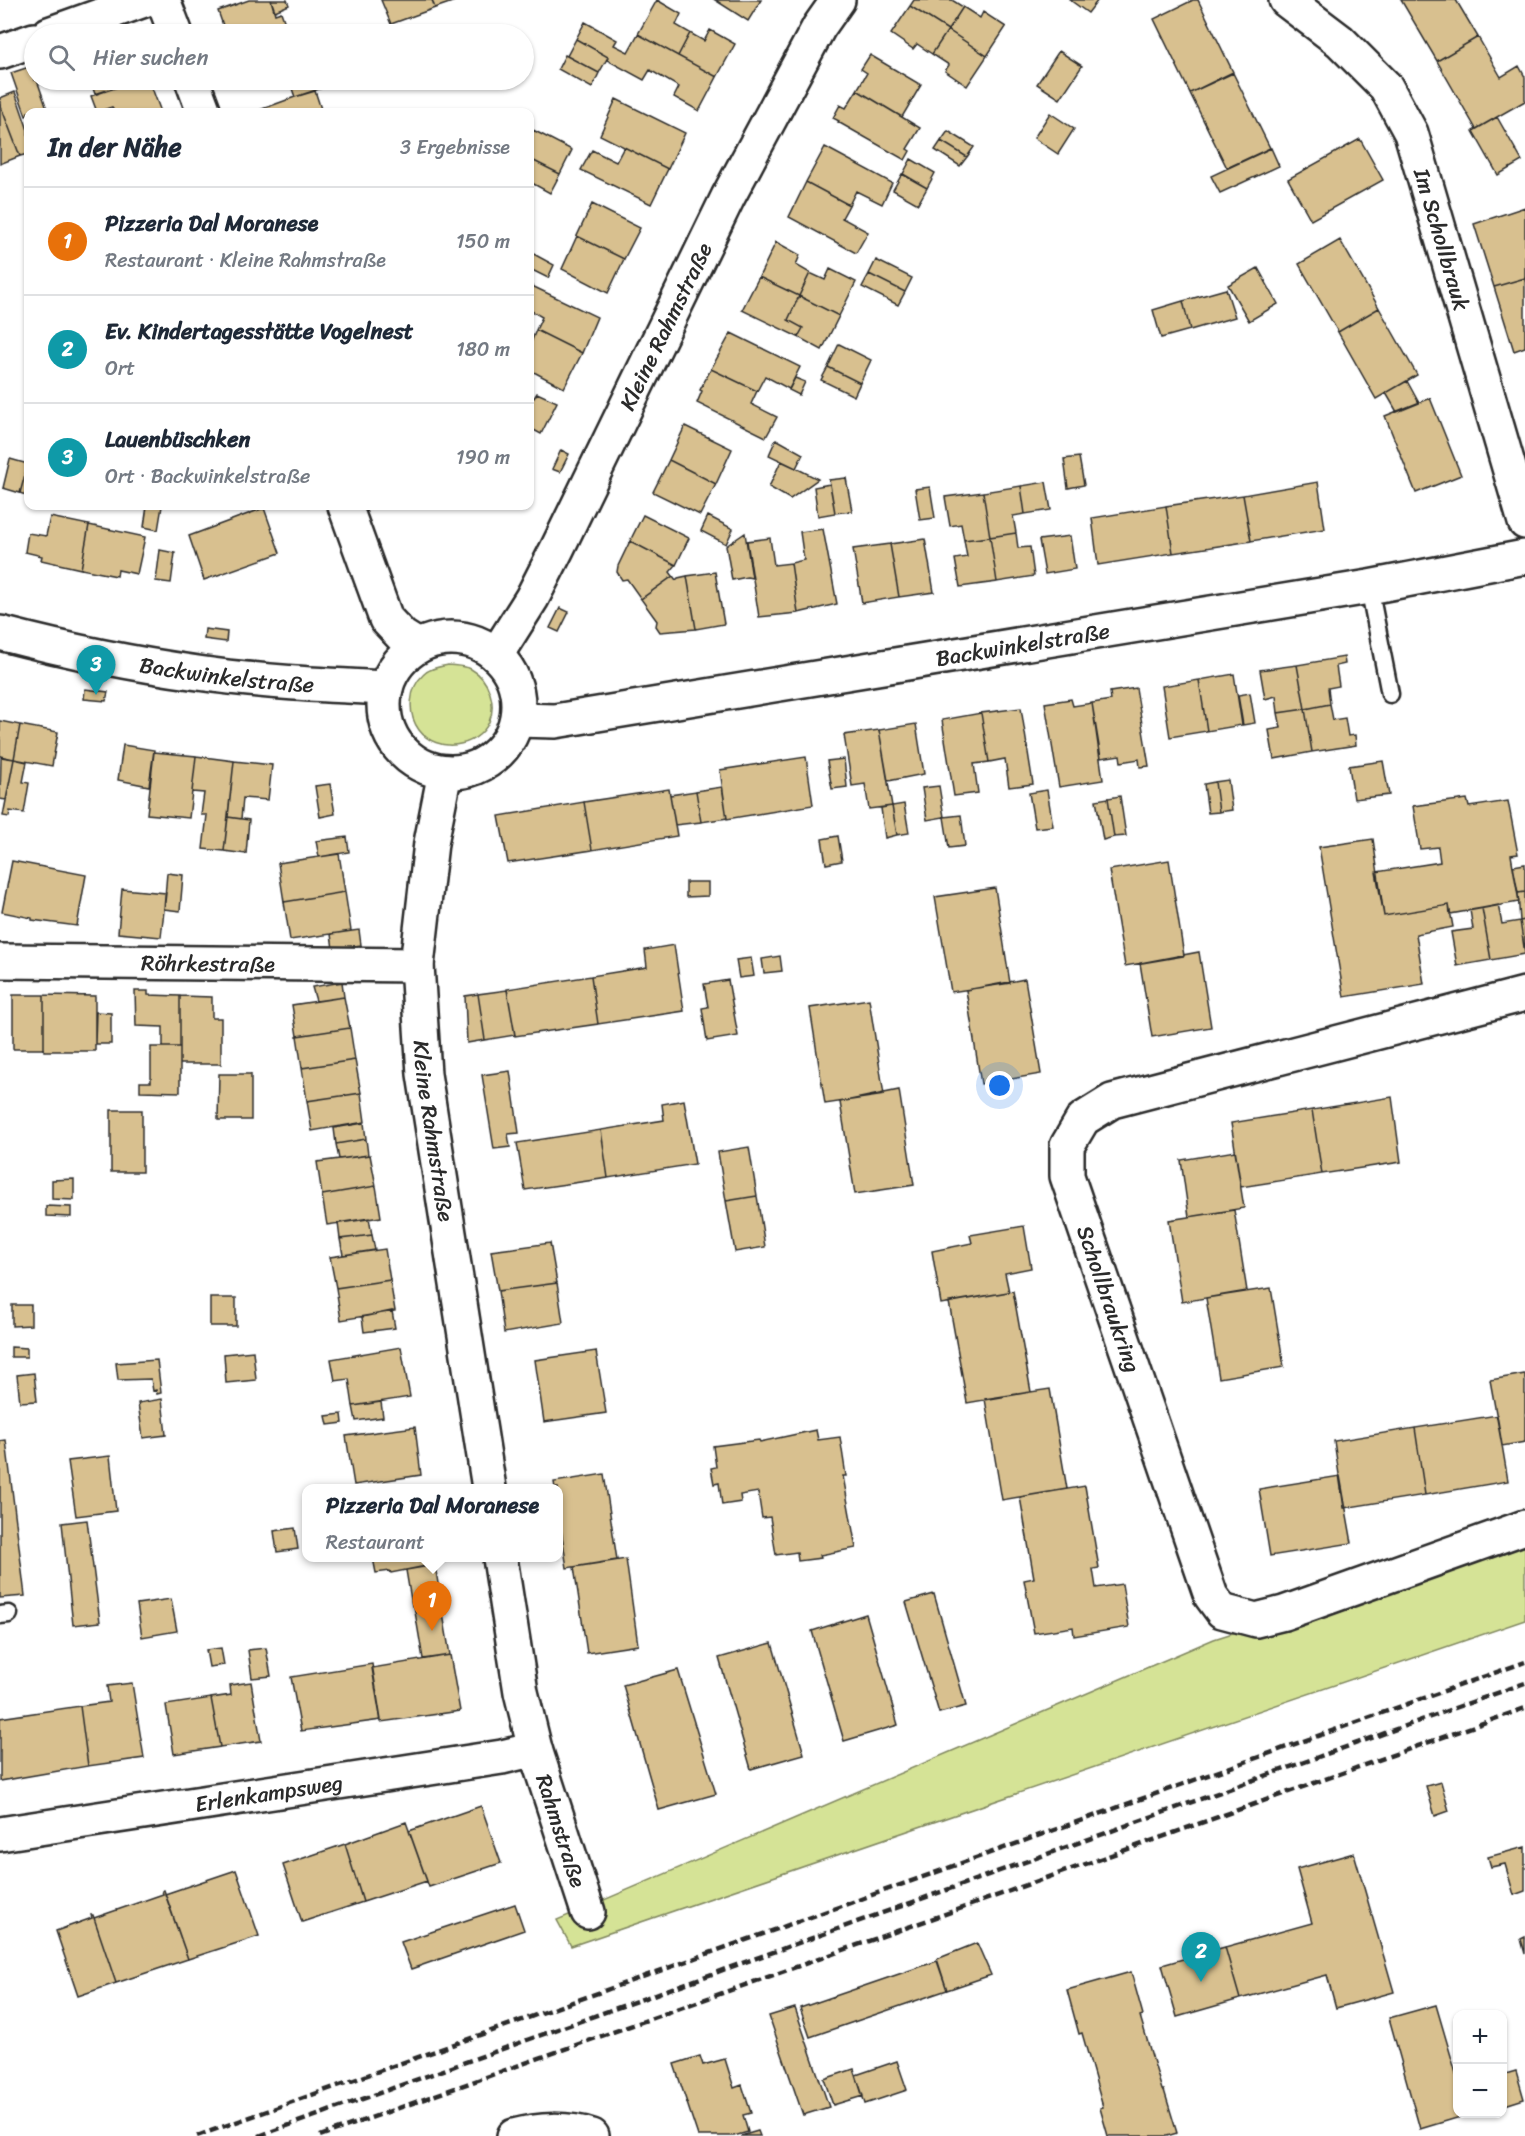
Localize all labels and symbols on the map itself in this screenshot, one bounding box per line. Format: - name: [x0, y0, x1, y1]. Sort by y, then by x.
- street label: Im Schollbrauk: [1402, 163, 1481, 316]
- street label: Kleine Rahmstraße: [608, 235, 723, 417]
- street label: Backwinkelstraße: [933, 611, 1113, 678]
- street label: Backwinkelstraße: [136, 645, 315, 704]
- pin: 3: [76, 646, 116, 695]
- street label: Röhrkestraße: [141, 943, 275, 984]
- street label: Kleine Rahmstraße: [402, 1039, 466, 1225]
- your location: [985, 1071, 1014, 1100]
- street label: Schollbraukring: [1065, 1220, 1152, 1378]
- pin: 1: [412, 1582, 452, 1631]
- street label: Erlenkampsweg: [192, 1763, 346, 1824]
- street label: Rahmstraße: [524, 1769, 598, 1893]
- pin: 2: [1182, 1932, 1220, 1982]

